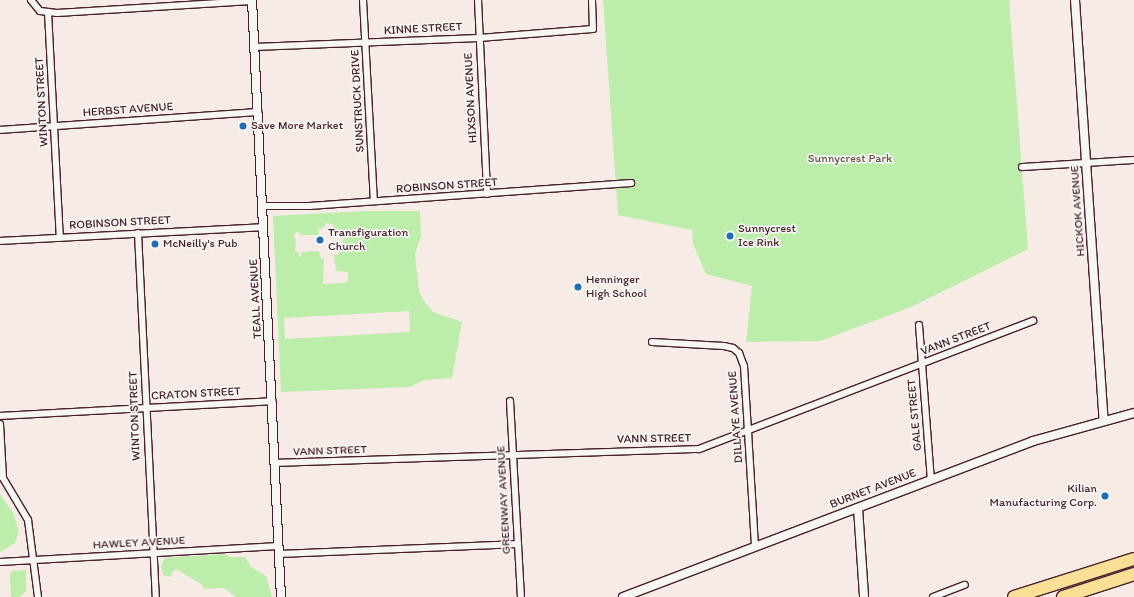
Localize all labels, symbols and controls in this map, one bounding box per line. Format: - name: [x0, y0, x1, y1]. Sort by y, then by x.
- street label: KINNE STREET: [383, 20, 463, 38]
- street label: SUNSTRUCK DRIVE: [348, 49, 368, 153]
- street label: HIXSON AVENUE: [461, 53, 481, 143]
- street label: WINTON STREET: [32, 57, 52, 147]
- street label: HERBST AVENUE: [83, 100, 173, 120]
- place label: Save More Market: [251, 119, 343, 133]
- marker: Save More Market: [238, 121, 248, 131]
- park label: Sunnycrest Park: [808, 152, 892, 166]
- street label: HICKOK AVENUE: [1068, 165, 1088, 257]
- street label: ROBINSON STREET: [396, 175, 498, 197]
- street label: ROBINSON STREET: [69, 213, 171, 233]
- place label: Sunnycrest Ice Rink: [738, 222, 796, 250]
- place label: Transfiguration Church: [328, 226, 408, 254]
- marker: Sunnycrest Ice Rink: [725, 231, 735, 241]
- marker: Transfiguration Church: [315, 235, 325, 245]
- place label: McNeilly's Pub: [163, 237, 237, 251]
- marker: McNeilly's Pub: [150, 239, 160, 249]
- street label: TEALL AVENUE: [247, 259, 265, 339]
- place label: Henninger High School: [586, 273, 647, 301]
- marker: Henninger High School: [573, 282, 583, 292]
- street label: VANN STREET: [919, 319, 993, 359]
- street label: WINTON STREET: [126, 371, 144, 461]
- street label: DILLAYE AVENUE: [726, 371, 746, 463]
- street label: GALE STREET: [905, 378, 925, 452]
- street label: CRATON STREET: [151, 384, 241, 404]
- street label: VANN STREET: [617, 431, 691, 447]
- street label: VANN STREET: [293, 443, 367, 459]
- street label: GREENWAY AVENUE: [494, 446, 514, 554]
- street label: BURNET AVENUE: [828, 466, 918, 512]
- place label: Kilian Manufacturing Corp.: [990, 482, 1097, 510]
- marker: Kilian Manufacturing Corp.: [1100, 491, 1110, 501]
- street label: HAWLEY AVENUE: [93, 533, 185, 553]

